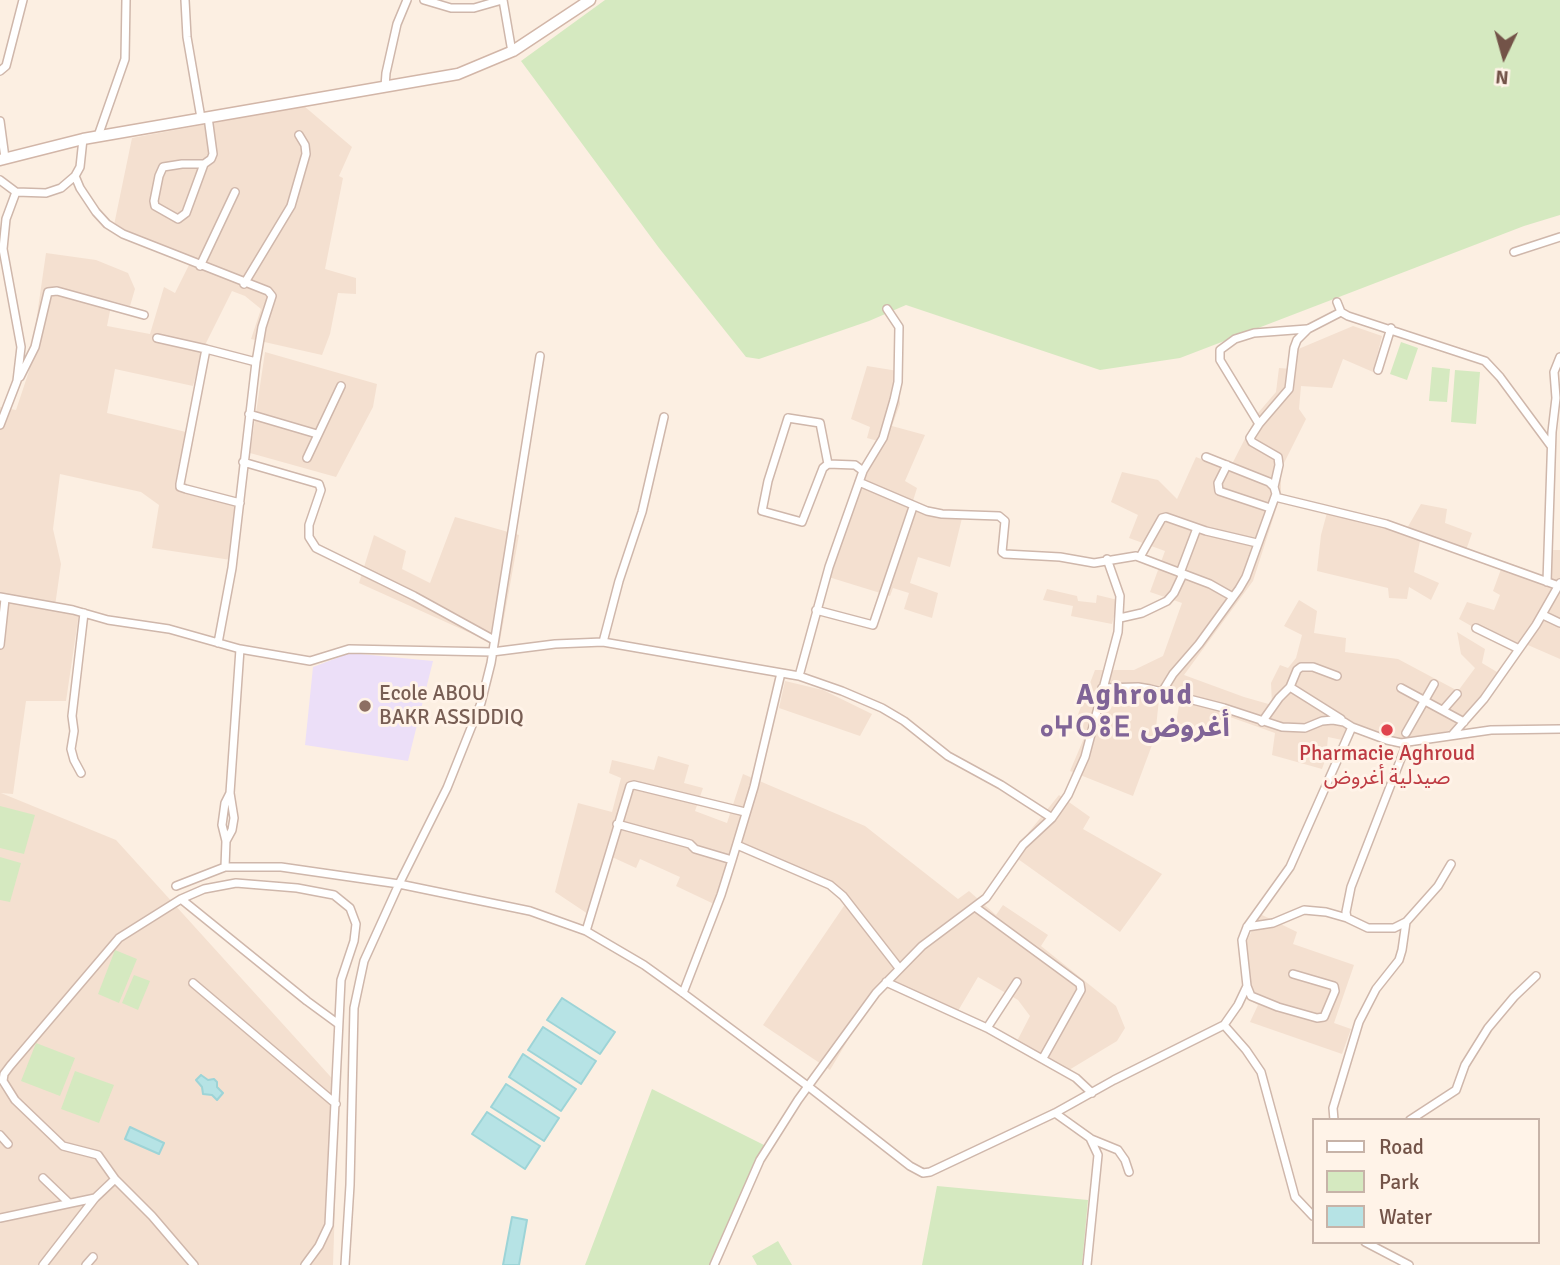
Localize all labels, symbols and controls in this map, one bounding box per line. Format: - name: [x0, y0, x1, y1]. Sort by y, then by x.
- north arrow: [1469, 21, 1539, 91]
- text: N: [1495, 64, 1510, 89]
- district label: Aghroud ⴰⵖⵔⵓⴹ أغروض: [1046, 680, 1224, 746]
- place label: Ecole ABOU BAKR ASSIDDIQ: [379, 681, 524, 731]
- marker: Ecole ABOU BAKR ASSIDDIQ: [357, 698, 373, 714]
- marker: Pharmacie Aghroud صيدلية أغروض: [1379, 722, 1395, 738]
- place label: Pharmacie Aghroud صيدلية أغروض: [1299, 741, 1475, 791]
- legend: [1312, 1118, 1539, 1244]
- text: Road: [1379, 1134, 1424, 1160]
- text: Park: [1379, 1169, 1419, 1195]
- text: Water: [1379, 1204, 1432, 1230]

